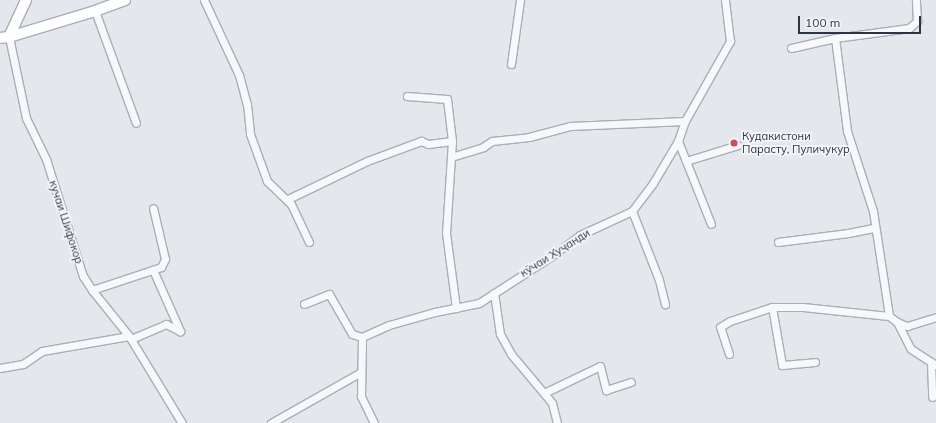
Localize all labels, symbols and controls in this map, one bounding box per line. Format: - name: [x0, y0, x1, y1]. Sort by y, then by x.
- scale bar: [800, 8, 923, 34]
- text: 100 m: [805, 15, 840, 30]
- place label: Кудакистони Парасту, Пуличукур: [742, 130, 850, 156]
- marker: Кудакистони Парасту, Пуличукур: [729, 138, 739, 148]
- street label: кучаи Шифокор: [46, 179, 86, 265]
- street label: кӯчаи Хуҷанди: [518, 226, 592, 280]

